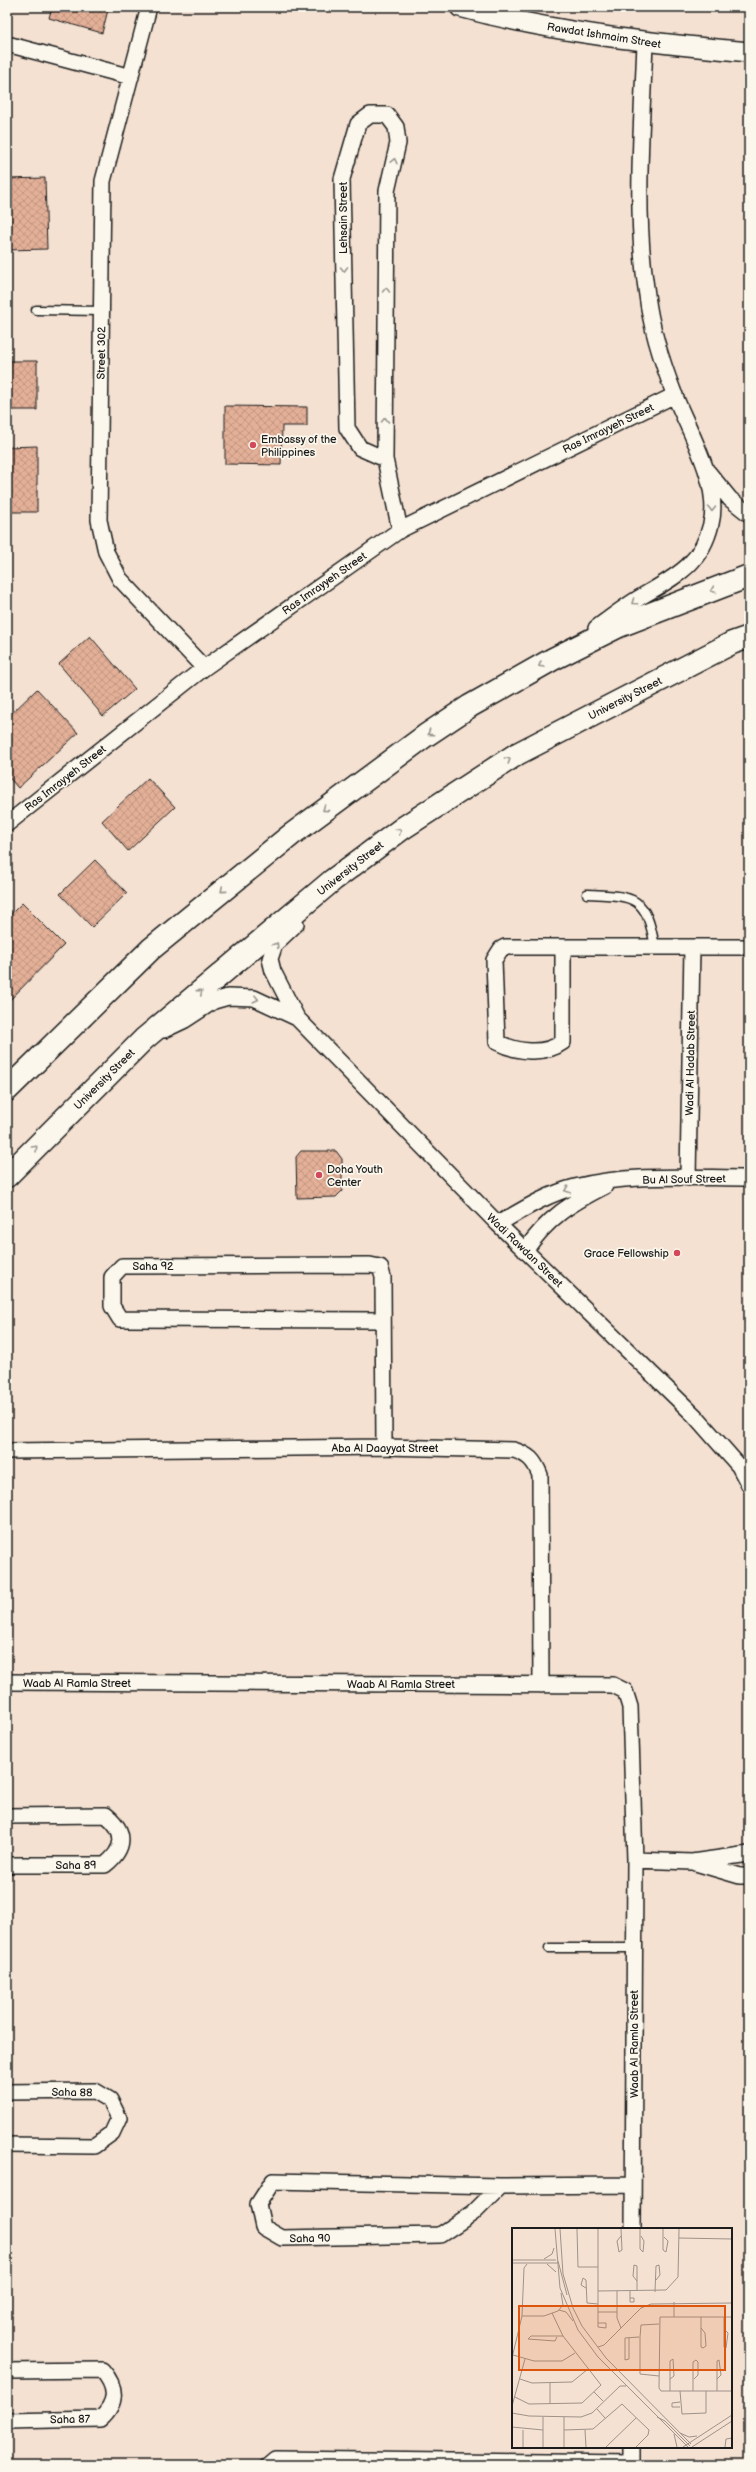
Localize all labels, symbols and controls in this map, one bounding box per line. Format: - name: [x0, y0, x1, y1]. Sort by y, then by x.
- street label: Rawdat Ishmaim Street: [546, 20, 662, 51]
- one-way arrow: [390, 158, 398, 164]
- street label: Lehsain Street: [337, 181, 350, 254]
- one-way arrow: [340, 266, 348, 272]
- one-way arrow: [382, 287, 390, 293]
- street label: Street 302: [95, 326, 108, 380]
- street label: Ras Imrayyeh Street: [561, 400, 656, 456]
- one-way arrow: [381, 417, 389, 423]
- place label: Embassy of the Philippines: [261, 433, 337, 459]
- marker: Embassy of the Philippines: [248, 440, 258, 450]
- one-way arrow: [708, 506, 716, 512]
- street label: Ras Imrayyeh Street: [280, 549, 369, 617]
- one-way arrow: [709, 586, 716, 594]
- one-way arrow: [631, 597, 638, 604]
- one-way arrow: [538, 661, 545, 668]
- street label: University Street: [586, 674, 665, 723]
- one-way arrow: [427, 728, 434, 735]
- street label: Ras Imrayyeh Street: [22, 742, 109, 814]
- one-way arrow: [504, 757, 511, 765]
- one-way arrow: [323, 805, 330, 812]
- one-way arrow: [394, 829, 401, 836]
- street label: University Street: [315, 838, 387, 898]
- one-way arrow: [220, 885, 228, 892]
- one-way arrow: [272, 942, 279, 949]
- one-way arrow: [195, 989, 203, 996]
- one-way arrow: [252, 994, 259, 1003]
- street label: Wadi Al Hadab Street: [683, 1010, 698, 1116]
- street label: University Street: [71, 1046, 138, 1112]
- one-way arrow: [30, 1146, 38, 1153]
- place label: Doha Youth Center: [327, 1163, 383, 1189]
- marker: Doha Youth Center: [314, 1170, 324, 1180]
- street label: Bu Al Souf Street: [642, 1172, 727, 1187]
- one-way arrow: [564, 1185, 571, 1193]
- street label: Wadi Rawdan Street: [484, 1211, 566, 1290]
- place label: Grace Fellowship: [584, 1247, 669, 1260]
- marker: Grace Fellowship: [672, 1248, 682, 1258]
- street label: Saha 92: [132, 1260, 174, 1273]
- street label: Aba Al Daayyat Street: [332, 1442, 439, 1455]
- street label: Waab Al Ramla Street: [23, 1677, 132, 1690]
- street label: Waab Al Ramla Street: [347, 1678, 456, 1691]
- street label: Saha 89: [56, 1859, 96, 1872]
- street label: Waab Al Ramla Street: [628, 1989, 641, 2098]
- street label: Saha 88: [51, 2086, 93, 2099]
- inset map: [512, 2228, 732, 2448]
- street label: Saha 90: [289, 2232, 331, 2245]
- street label: Saha 87: [50, 2413, 91, 2426]

